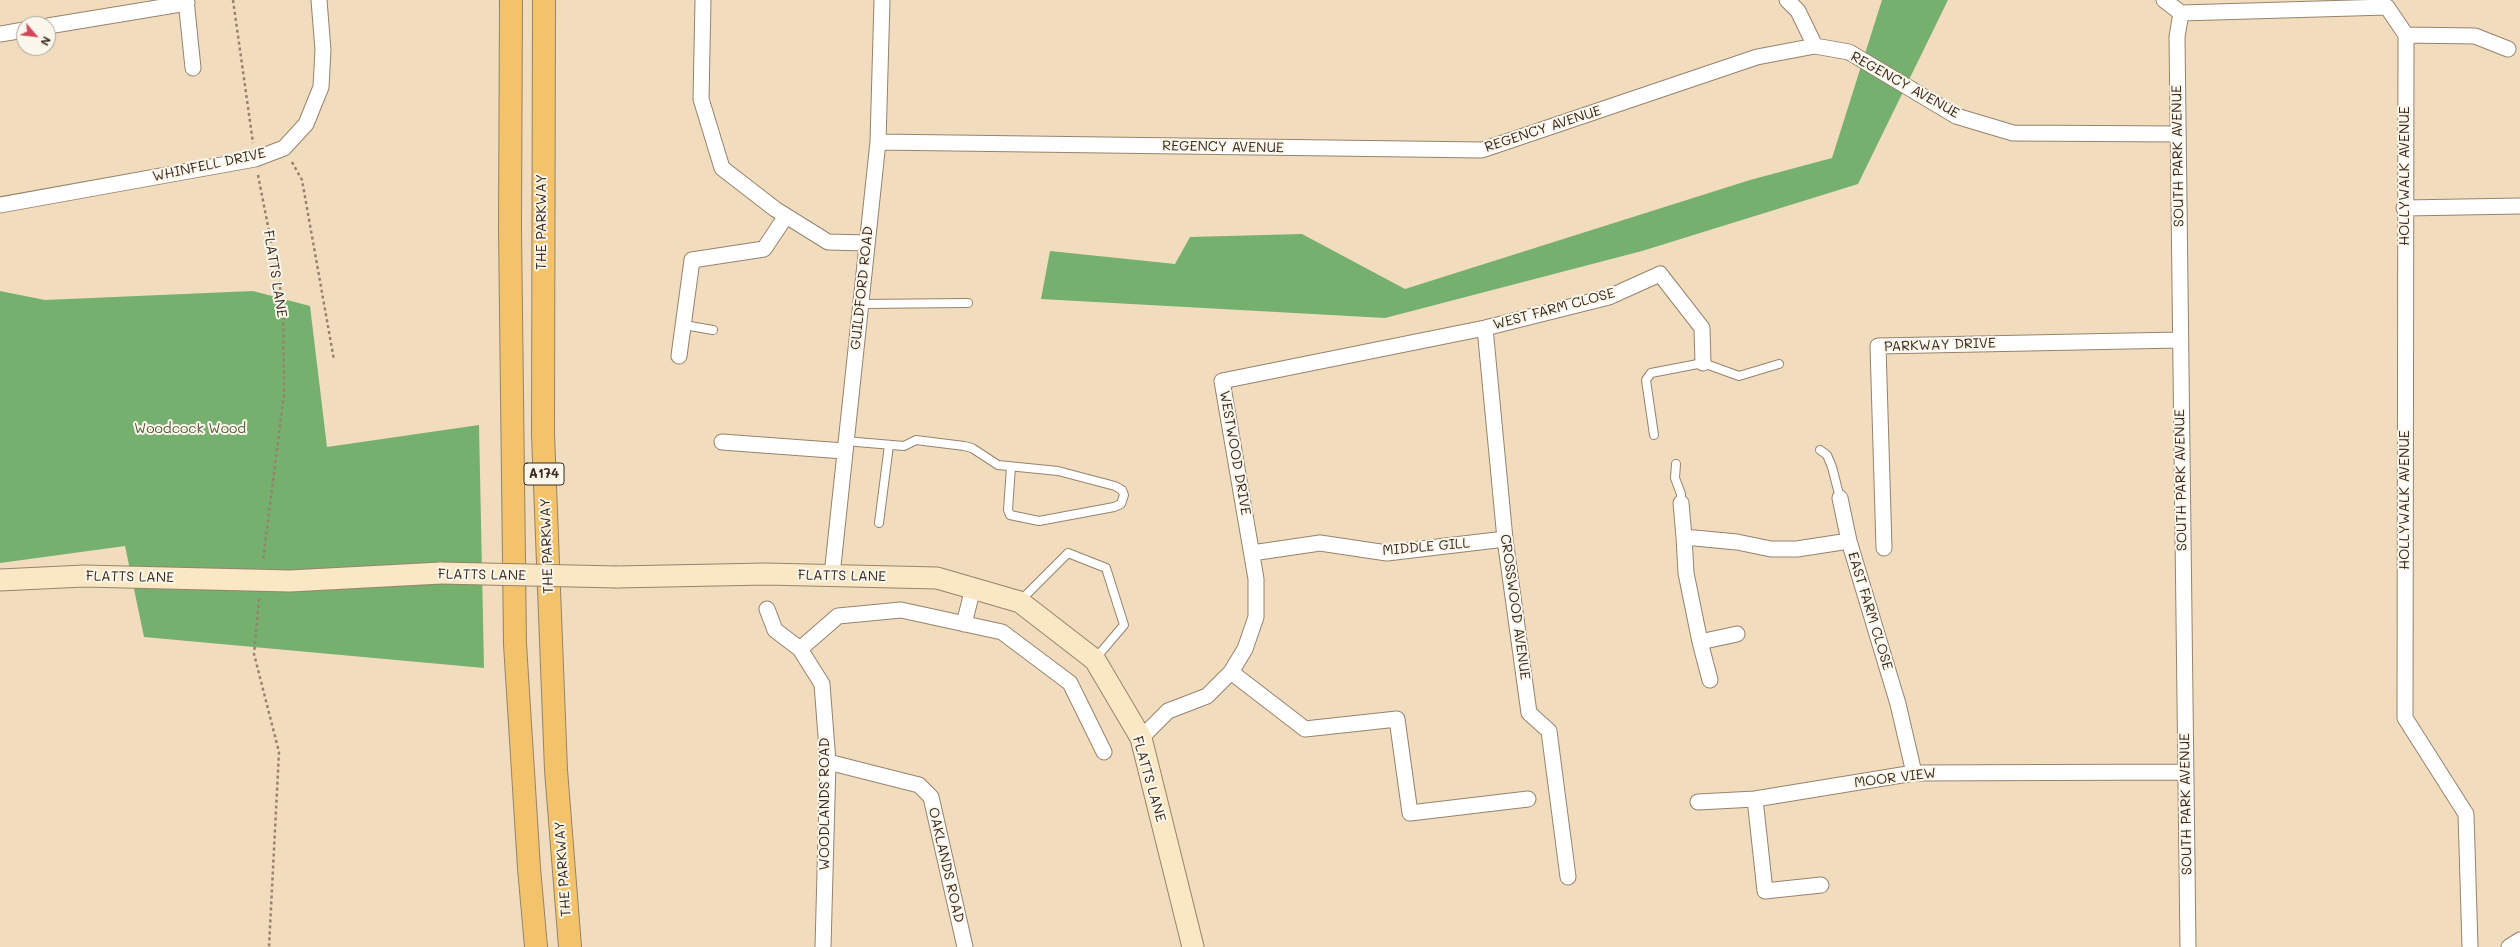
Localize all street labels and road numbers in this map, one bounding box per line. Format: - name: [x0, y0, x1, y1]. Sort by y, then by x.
- street label: REGENCY AVENUE: [1848, 48, 1962, 122]
- street label: SOUTH PARK AVENUE: [2168, 85, 2188, 227]
- street label: REGENCY AVENUE: [1483, 102, 1603, 156]
- street label: HOLLYWALK AVENUE: [2397, 106, 2413, 246]
- street label: REGENCY AVENUE: [1162, 138, 1284, 156]
- street label: WHINFELL DRIVE: [151, 145, 267, 185]
- street label: THE PARKWAY: [534, 174, 550, 270]
- street label: GUILDFORD ROAD: [847, 225, 877, 351]
- street label: FLATTS LANE: [260, 229, 290, 319]
- street label: WEST FARM CLOSE: [1491, 285, 1617, 333]
- street label: PARKWAY DRIVE: [1884, 335, 1996, 355]
- street label: WESTWOOD DRIVE: [1216, 389, 1254, 517]
- street label: SOUTH PARK AVENUE: [2171, 409, 2191, 551]
- street label: HOLLYWALK AVENUE: [2397, 430, 2413, 570]
- road number: A174: [524, 463, 564, 485]
- street label: THE PARKWAY: [537, 498, 557, 594]
- street label: CROSSWOOD AVENUE: [1496, 533, 1534, 681]
- street label: MIDDLE GILL: [1382, 535, 1470, 559]
- street label: EAST FARM CLOSE: [1844, 550, 1896, 672]
- street label: FLATTS LANE: [438, 566, 526, 584]
- street label: FLATTS LANE: [798, 567, 886, 585]
- street label: FLATTS LANE: [86, 568, 174, 586]
- street label: SOUTH PARK AVENUE: [2176, 733, 2196, 875]
- street label: FLATTS LANE: [1129, 734, 1169, 824]
- street label: WOODLANDS ROAD: [817, 738, 833, 870]
- street label: MOOR VIEW: [1853, 765, 1937, 791]
- street label: OAKLANDS ROAD: [925, 806, 967, 924]
- street label: THE PARKWAY: [551, 821, 575, 917]

